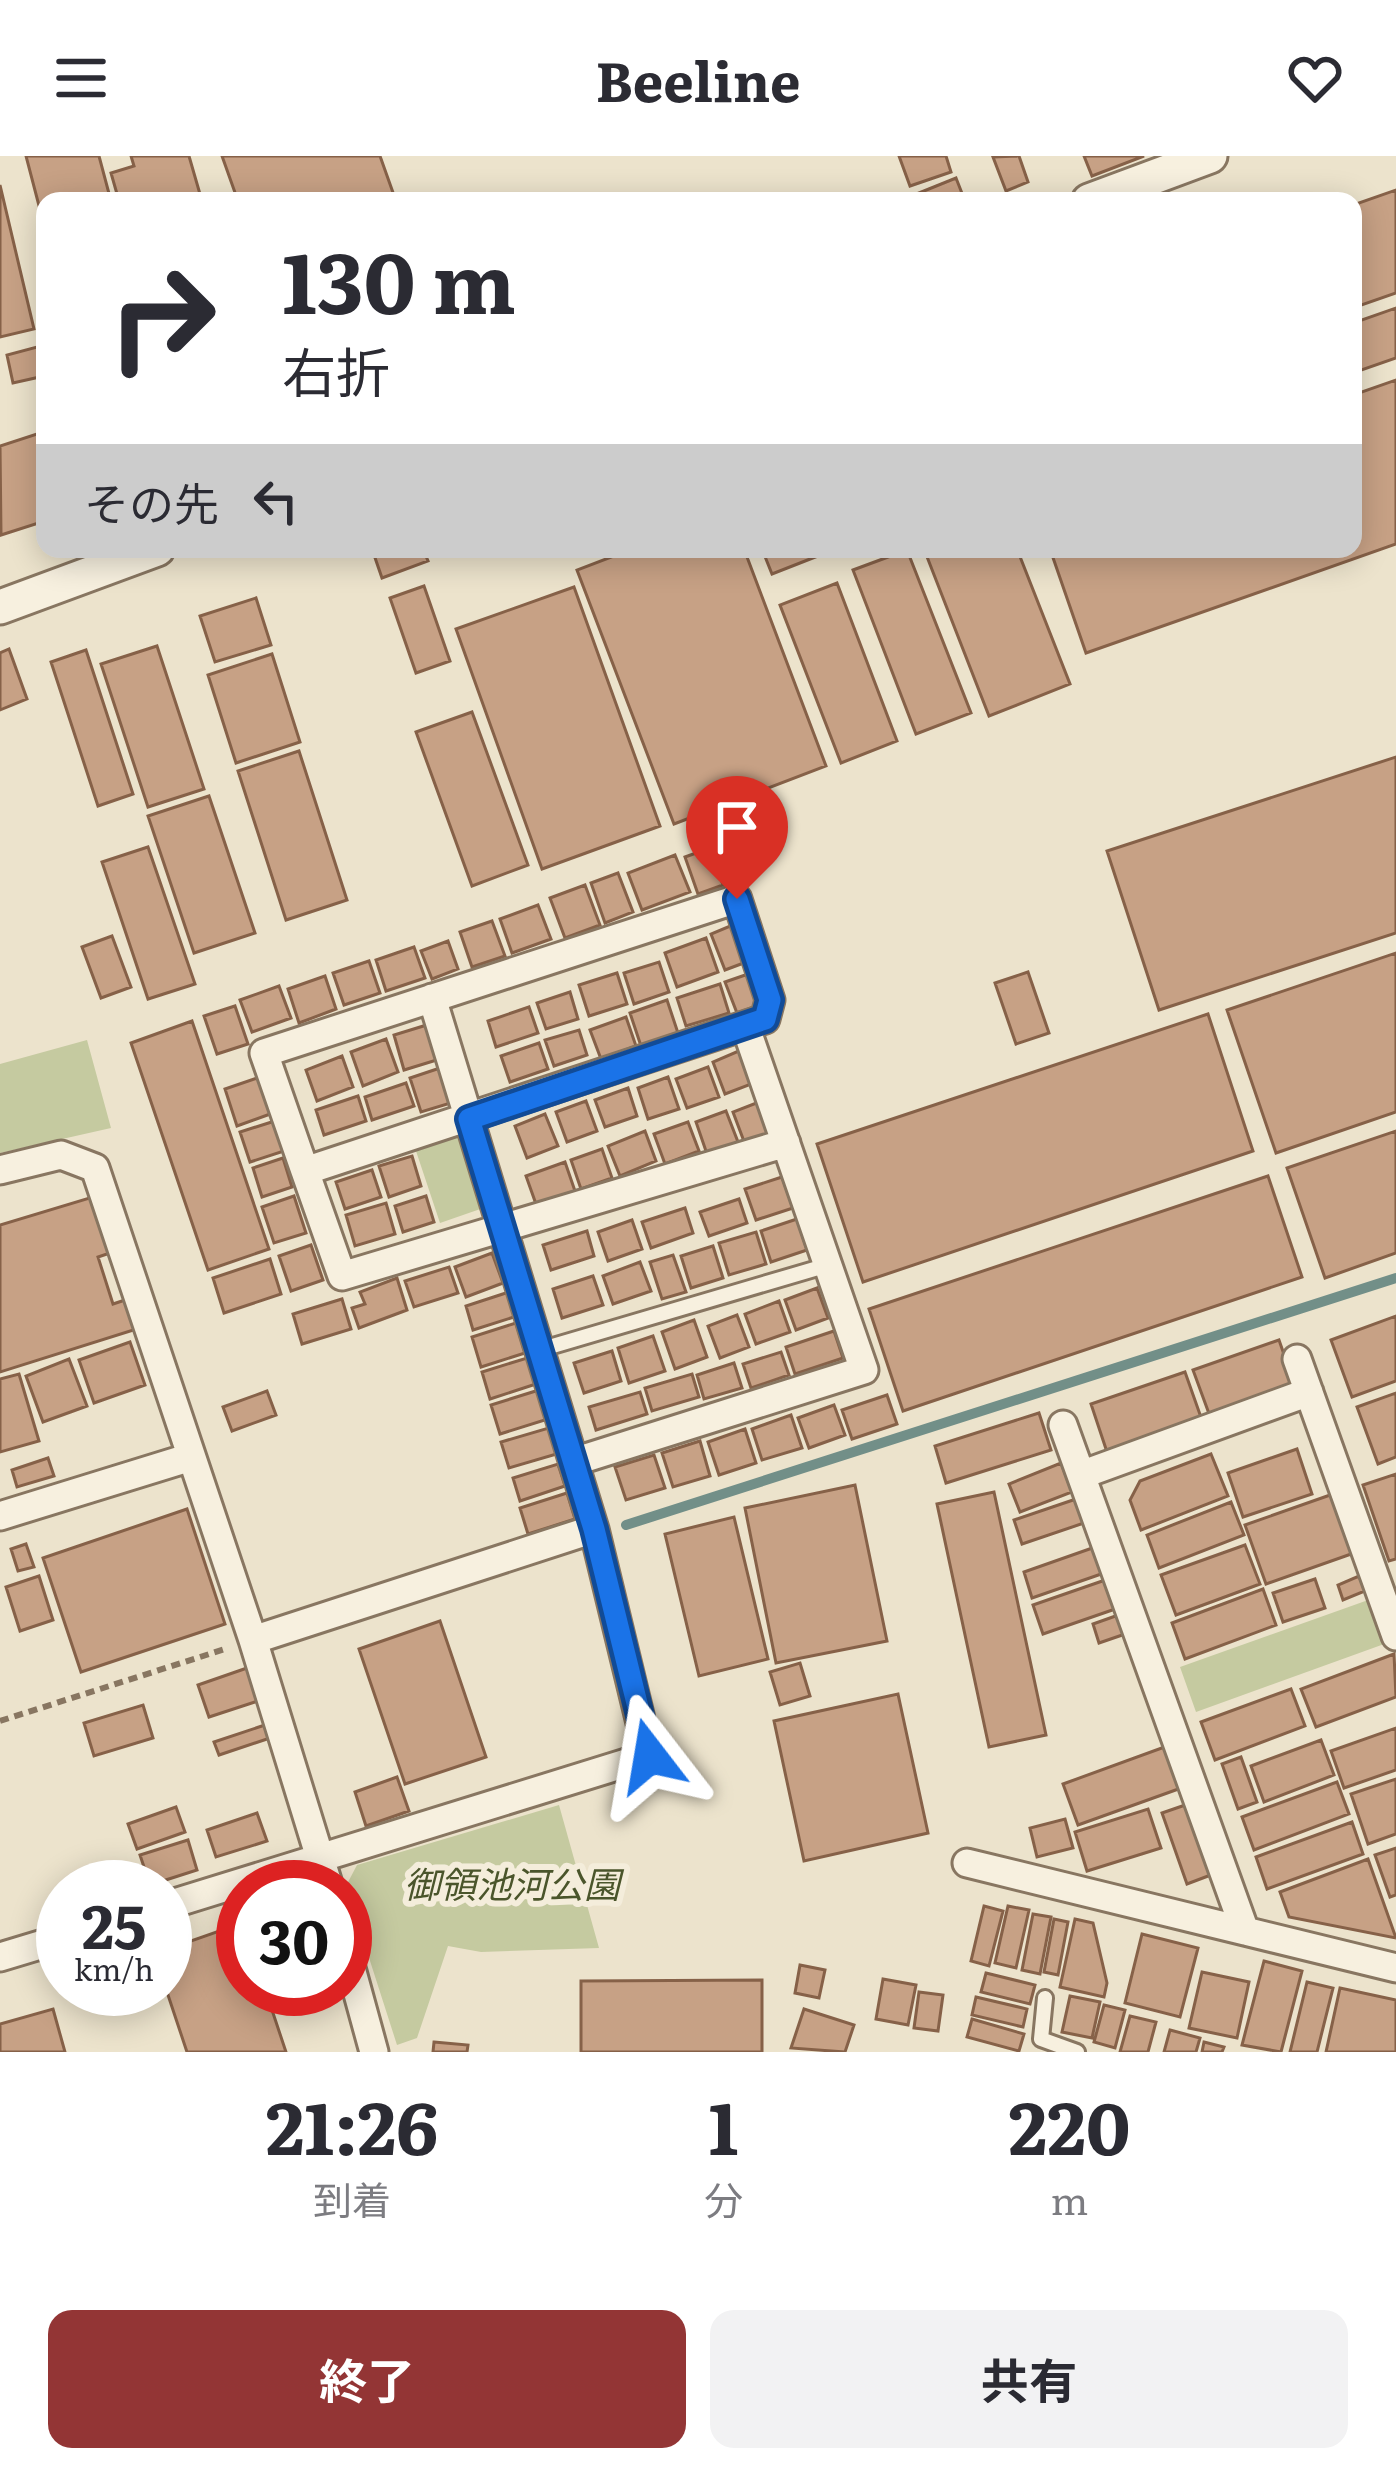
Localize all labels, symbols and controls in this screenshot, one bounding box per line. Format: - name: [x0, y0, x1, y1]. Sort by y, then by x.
- text: Beeline: [595, 38, 801, 119]
- icon: menu: [48, 45, 114, 111]
- icon: heart: [1282, 45, 1348, 111]
- text: 130 m: [282, 215, 516, 340]
- icon: right: [84, 240, 240, 396]
- text: 右折: [282, 329, 390, 410]
- text: その先: [84, 468, 219, 535]
- icon: left: [243, 468, 309, 534]
- pin: [686, 776, 788, 899]
- icon: arrive: [704, 794, 770, 860]
- position arrow: [587, 1693, 713, 1819]
- park label: 御領池河公園: [404, 1856, 625, 1909]
- speed limit sign: 30: [216, 1860, 372, 2016]
- text: 25: [82, 1878, 146, 1967]
- text: km/h: [74, 1946, 154, 1990]
- text: 21:26: [266, 2070, 438, 2177]
- text: 1: [708, 2070, 738, 2177]
- text: 220: [1009, 2070, 1130, 2177]
- text: 到着: [313, 2169, 391, 2227]
- text: 分: [704, 2169, 743, 2227]
- text: m: [1051, 2169, 1088, 2227]
- button: 終了: [48, 2310, 686, 2448]
- button: 共有: [710, 2310, 1348, 2448]

